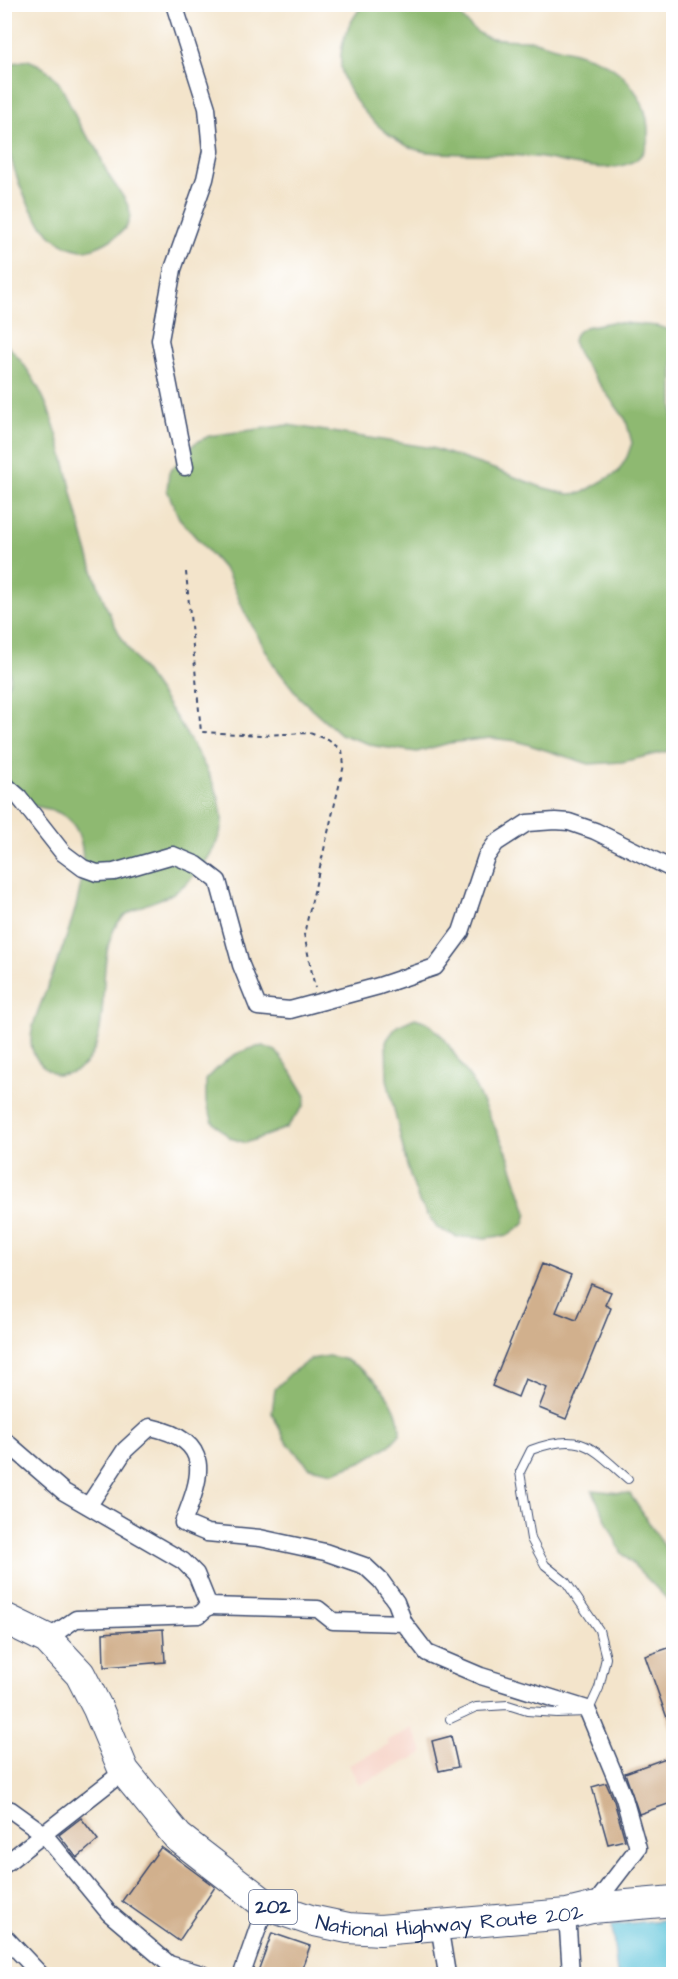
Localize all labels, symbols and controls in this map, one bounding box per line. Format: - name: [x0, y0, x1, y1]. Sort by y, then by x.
- road number: 202: [249, 1890, 297, 1924]
- street label: National Highway Route 202: [313, 1896, 586, 1945]

